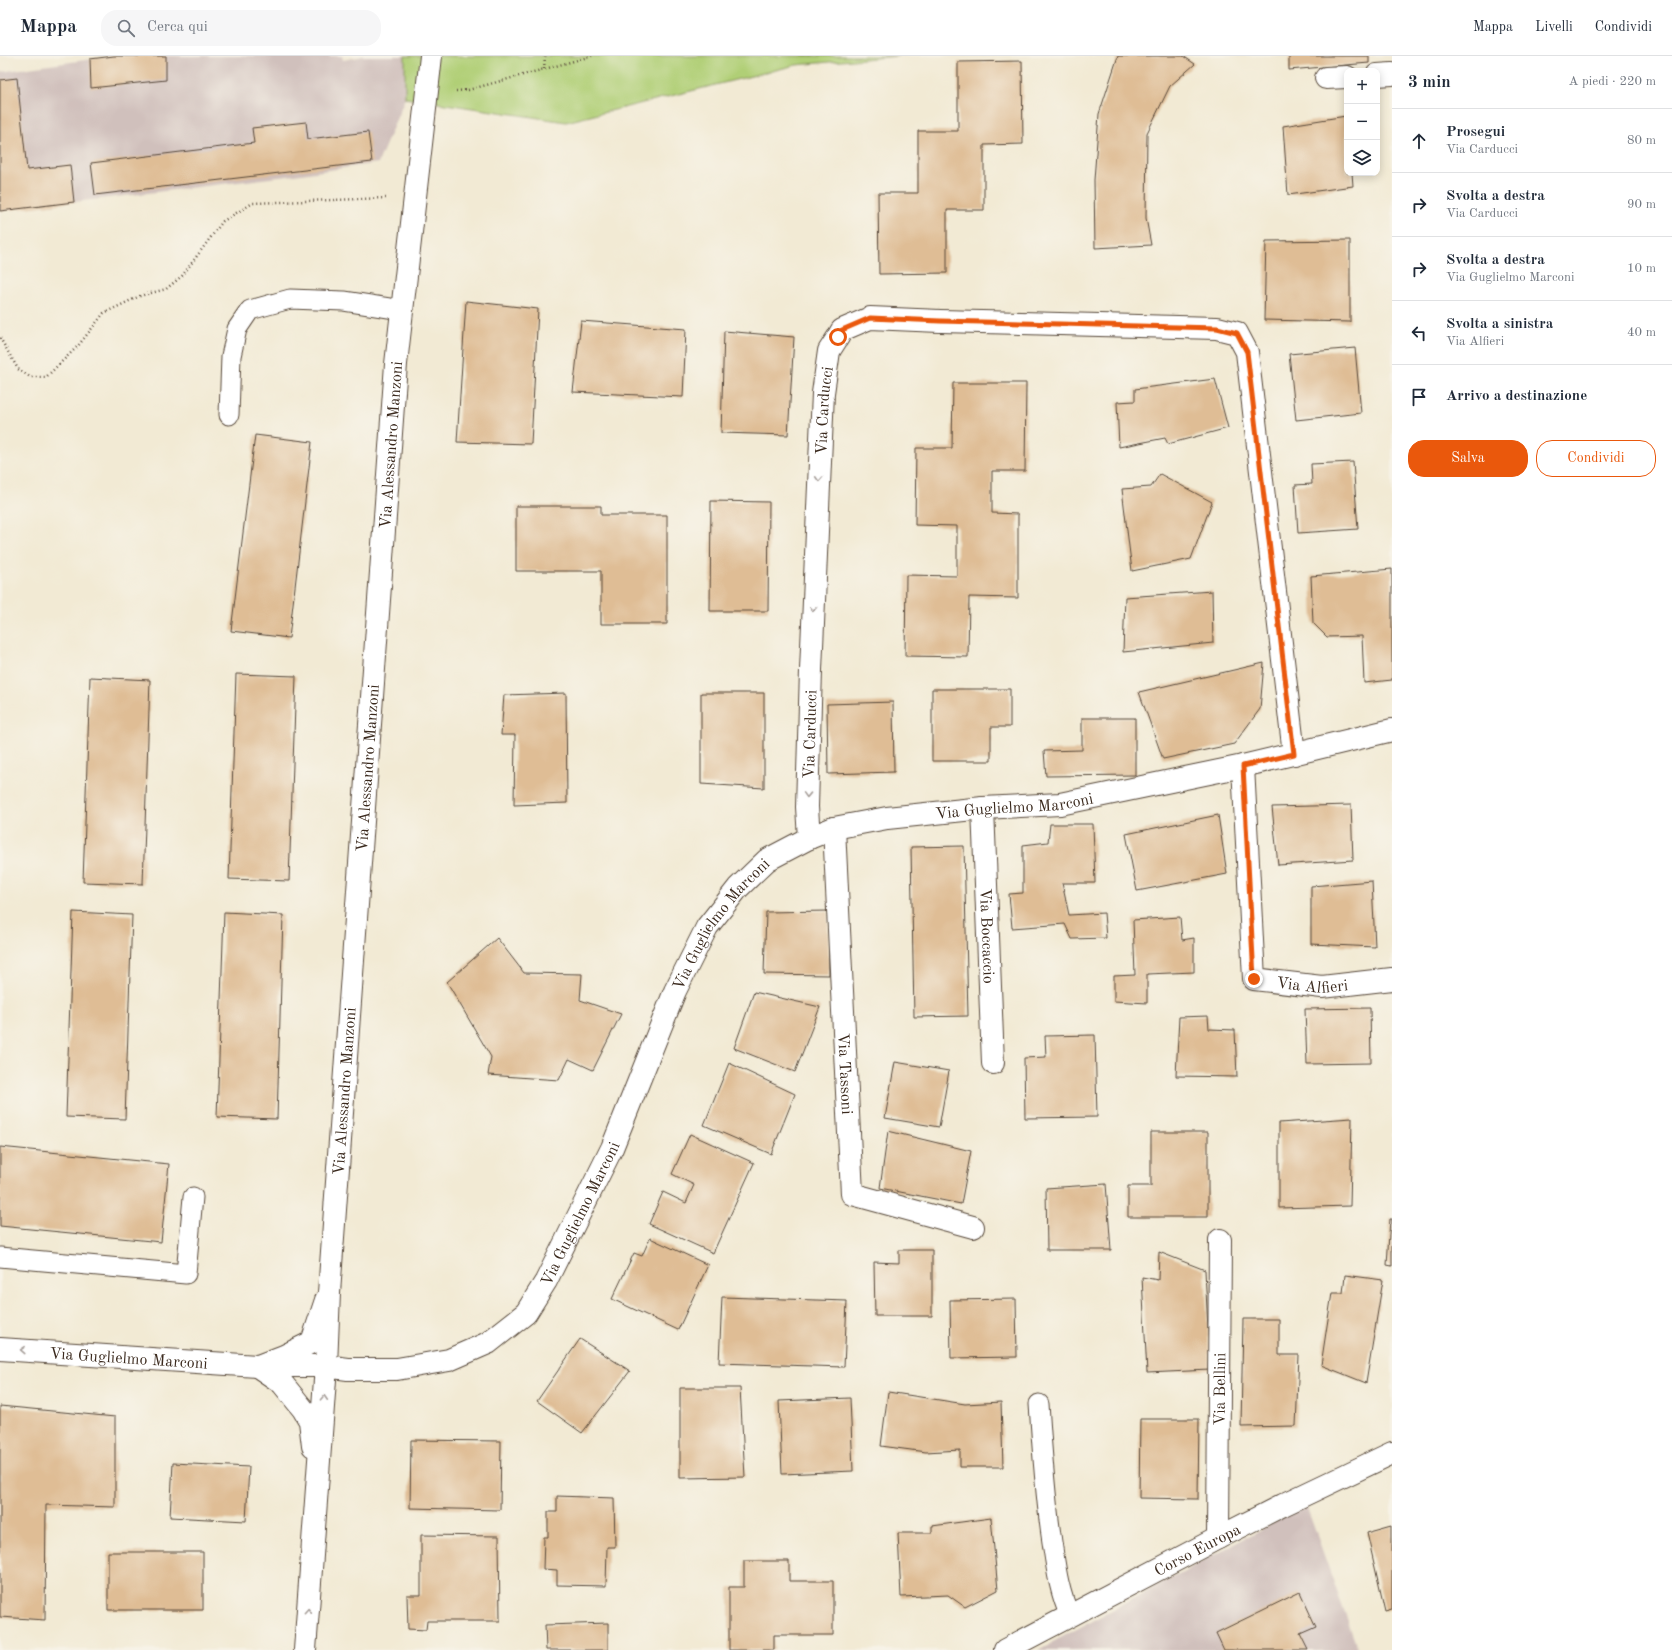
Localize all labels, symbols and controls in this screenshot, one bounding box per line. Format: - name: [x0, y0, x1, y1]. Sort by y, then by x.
- search box: [101, 10, 381, 46]
- icon: search: [115, 17, 137, 39]
- text: Mappa: [20, 18, 77, 37]
- text: Cerca qui: [147, 20, 208, 35]
- text: Mappa: [1473, 20, 1513, 34]
- text: Livelli: [1535, 20, 1573, 34]
- text: Condividi: [1595, 20, 1652, 34]
- map controls: [1344, 68, 1380, 176]
- button: +: [1344, 68, 1380, 104]
- text: 3 min: [1408, 74, 1451, 91]
- text: A piedi · 220 m: [1568, 75, 1656, 88]
- button: −: [1344, 104, 1380, 140]
- text: Prosegui: [1446, 125, 1505, 140]
- icon: ahead: [1408, 130, 1430, 152]
- text: 80 m: [1627, 134, 1656, 147]
- button: layers: [1344, 140, 1380, 176]
- text: Via Carducci: [1446, 143, 1518, 156]
- text: Svolta a destra: [1446, 189, 1545, 204]
- icon: right: [1408, 194, 1430, 216]
- text: 90 m: [1627, 198, 1656, 211]
- text: Via Carducci: [1446, 207, 1518, 220]
- text: Svolta a destra: [1446, 253, 1545, 268]
- icon: right: [1408, 258, 1430, 280]
- text: 10 m: [1627, 262, 1656, 275]
- text: Via Guglielmo Marconi: [1446, 271, 1575, 284]
- text: Svolta a sinistra: [1446, 317, 1553, 332]
- icon: left: [1408, 322, 1430, 344]
- text: 40 m: [1627, 326, 1656, 339]
- route start: [829, 328, 847, 346]
- text: Via Alfieri: [1446, 335, 1504, 348]
- street label: Via Alessandro Manzoni: [378, 360, 406, 529]
- street label: Via Carducci: [814, 365, 837, 455]
- icon: arrive: [1408, 386, 1430, 408]
- text: Arrivo a destinazione: [1446, 389, 1587, 404]
- button: Salva: [1408, 440, 1528, 477]
- button: Condividi: [1536, 440, 1656, 477]
- one-way arrow: [815, 476, 824, 482]
- one-way arrow: [809, 606, 818, 612]
- street label: Via Alessandro Manzoni: [355, 684, 383, 853]
- street label: Via Carducci: [802, 690, 820, 779]
- street label: Via Guglielmo Marconi: [935, 791, 1095, 823]
- one-way arrow: [803, 792, 811, 798]
- street label: Via Guglielmo Marconi: [671, 856, 774, 993]
- street label: Via Boccaccio: [976, 888, 996, 984]
- route end: [1245, 970, 1263, 988]
- street label: Via Alfieri: [1276, 976, 1349, 997]
- street label: Via Alessandro Manzoni: [332, 1007, 360, 1176]
- street label: Via Tassoni: [834, 1033, 854, 1115]
- street label: Via Guglielmo Marconi: [539, 1140, 624, 1289]
- one-way arrow: [20, 1346, 26, 1355]
- street label: Via Guglielmo Marconi: [49, 1346, 208, 1373]
- street label: Via Bellini: [1213, 1353, 1229, 1425]
- one-way arrow: [320, 1395, 329, 1401]
- street label: Corso Europa: [1152, 1522, 1244, 1580]
- one-way arrow: [303, 1608, 312, 1614]

